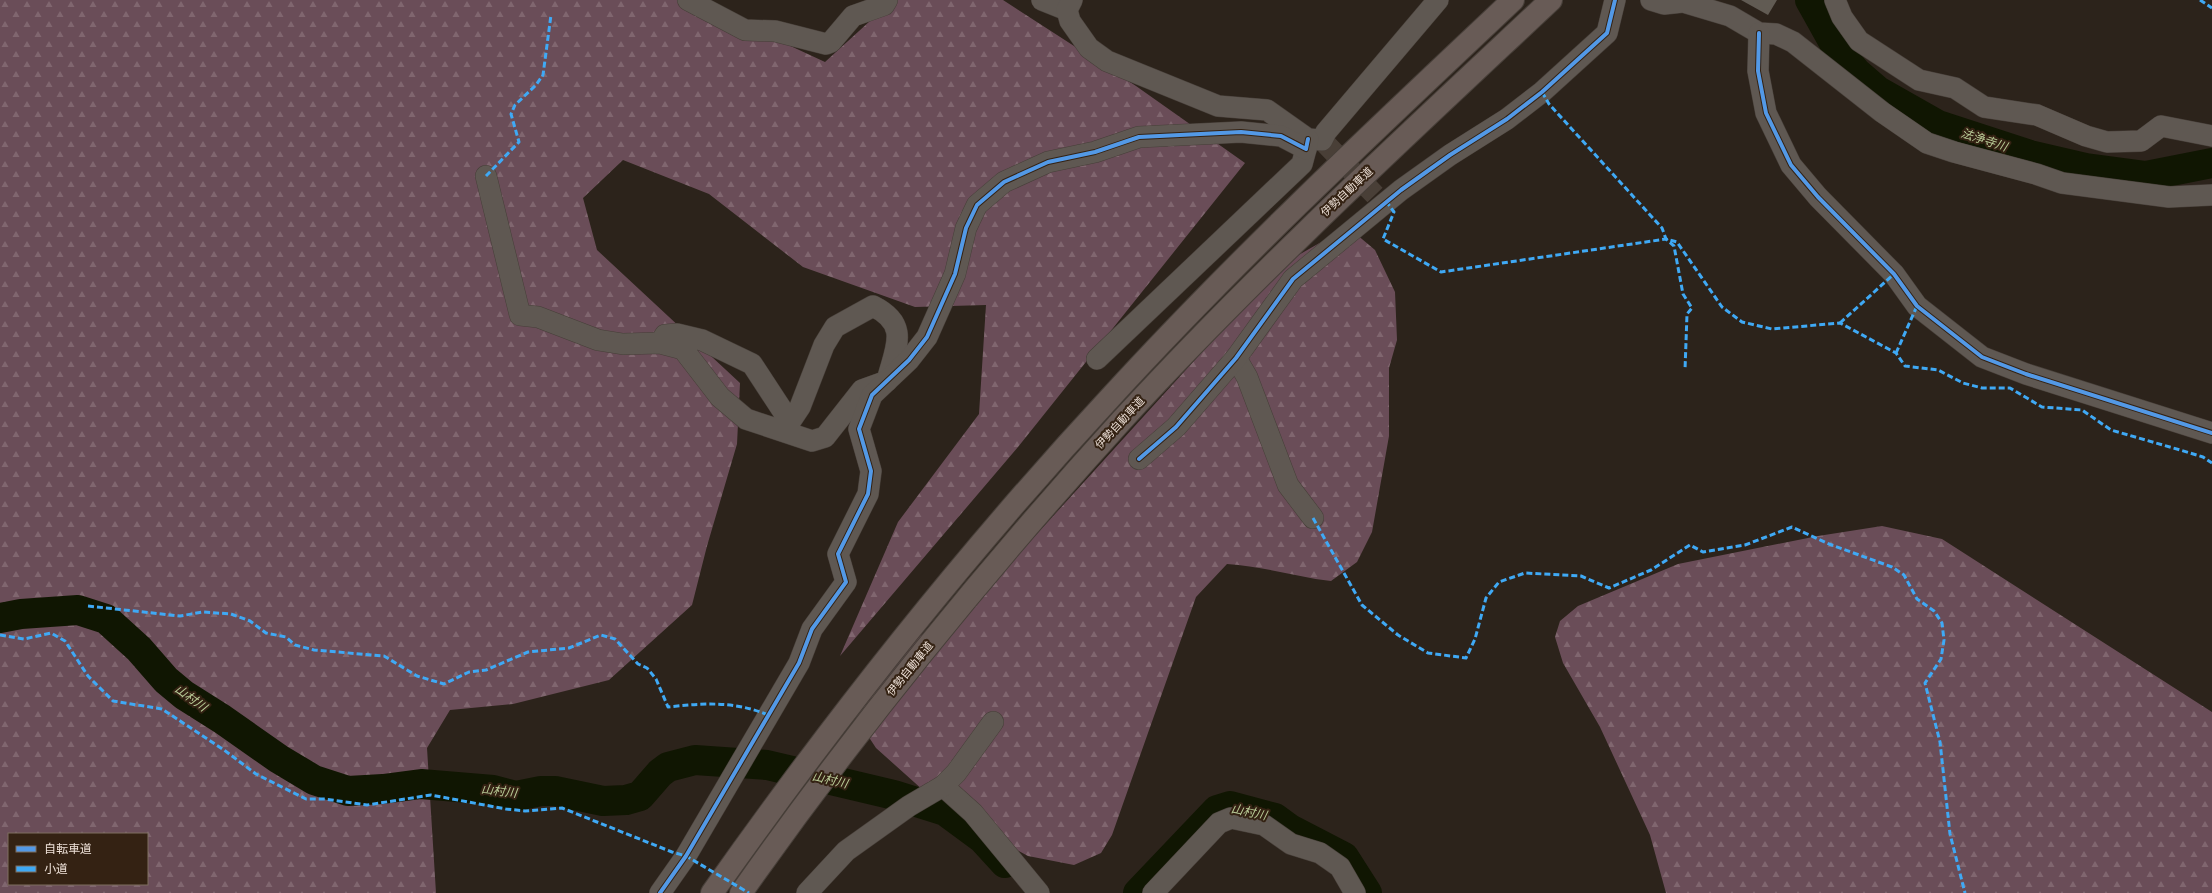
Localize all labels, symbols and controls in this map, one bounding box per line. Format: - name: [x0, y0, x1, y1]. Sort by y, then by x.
- water label: 法浄寺川: [1959, 126, 2011, 155]
- street label: 伊勢自動車道: [1318, 165, 1376, 219]
- street label: 伊勢自動車道: [1093, 394, 1147, 452]
- street label: 伊勢自動車道: [884, 639, 936, 699]
- water label: 山村川: [172, 682, 211, 715]
- water label: 山村川: [811, 769, 851, 791]
- water label: 山村川: [480, 782, 520, 800]
- water label: 山村川: [1230, 801, 1270, 823]
- legend: [8, 833, 148, 885]
- text: 自転車道: [44, 842, 92, 856]
- text: 小道: [44, 862, 68, 876]

